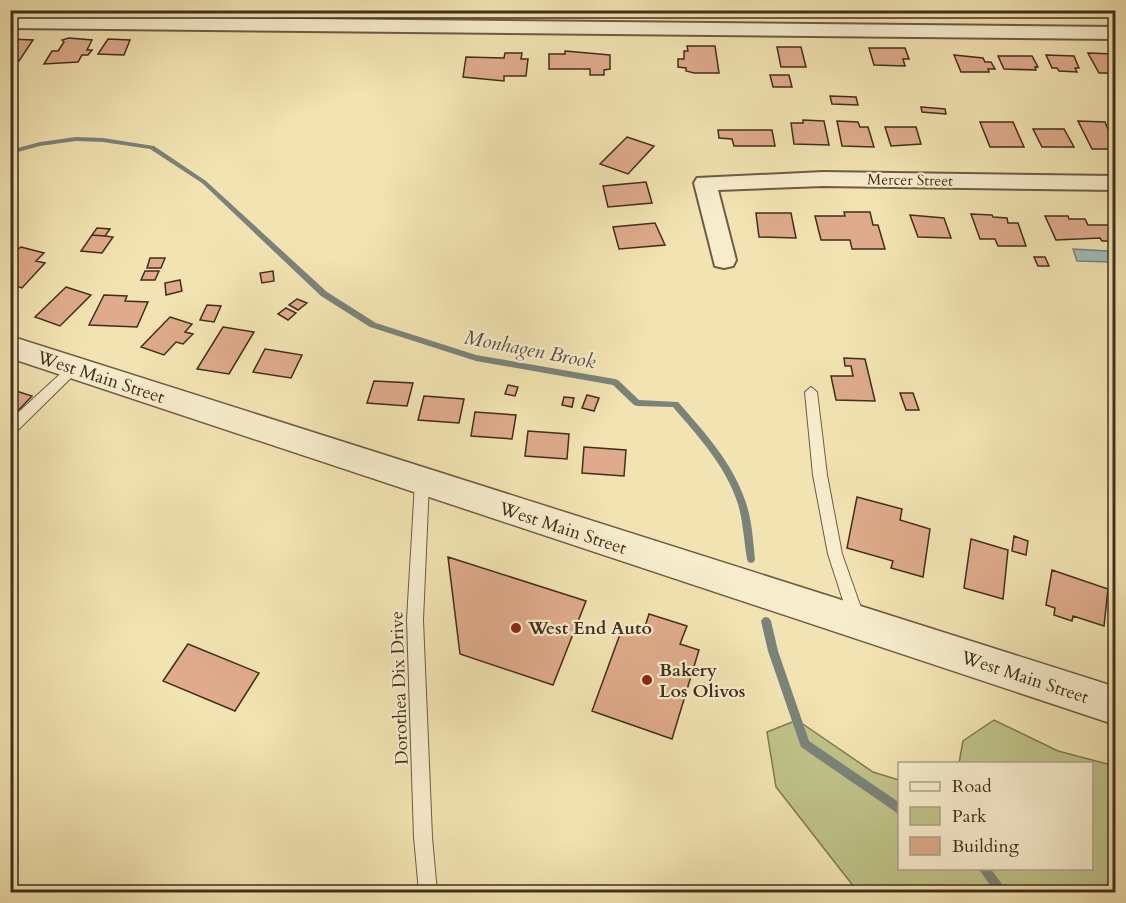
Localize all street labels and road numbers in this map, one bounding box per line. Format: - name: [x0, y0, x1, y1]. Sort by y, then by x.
- street label: Mercer Street: [867, 169, 953, 191]
- street label: West Main Street: [33, 345, 168, 410]
- street label: West Main Street: [495, 496, 630, 561]
- street label: Dorothea Dix Drive: [384, 611, 415, 765]
- street label: West Main Street: [957, 645, 1092, 710]

